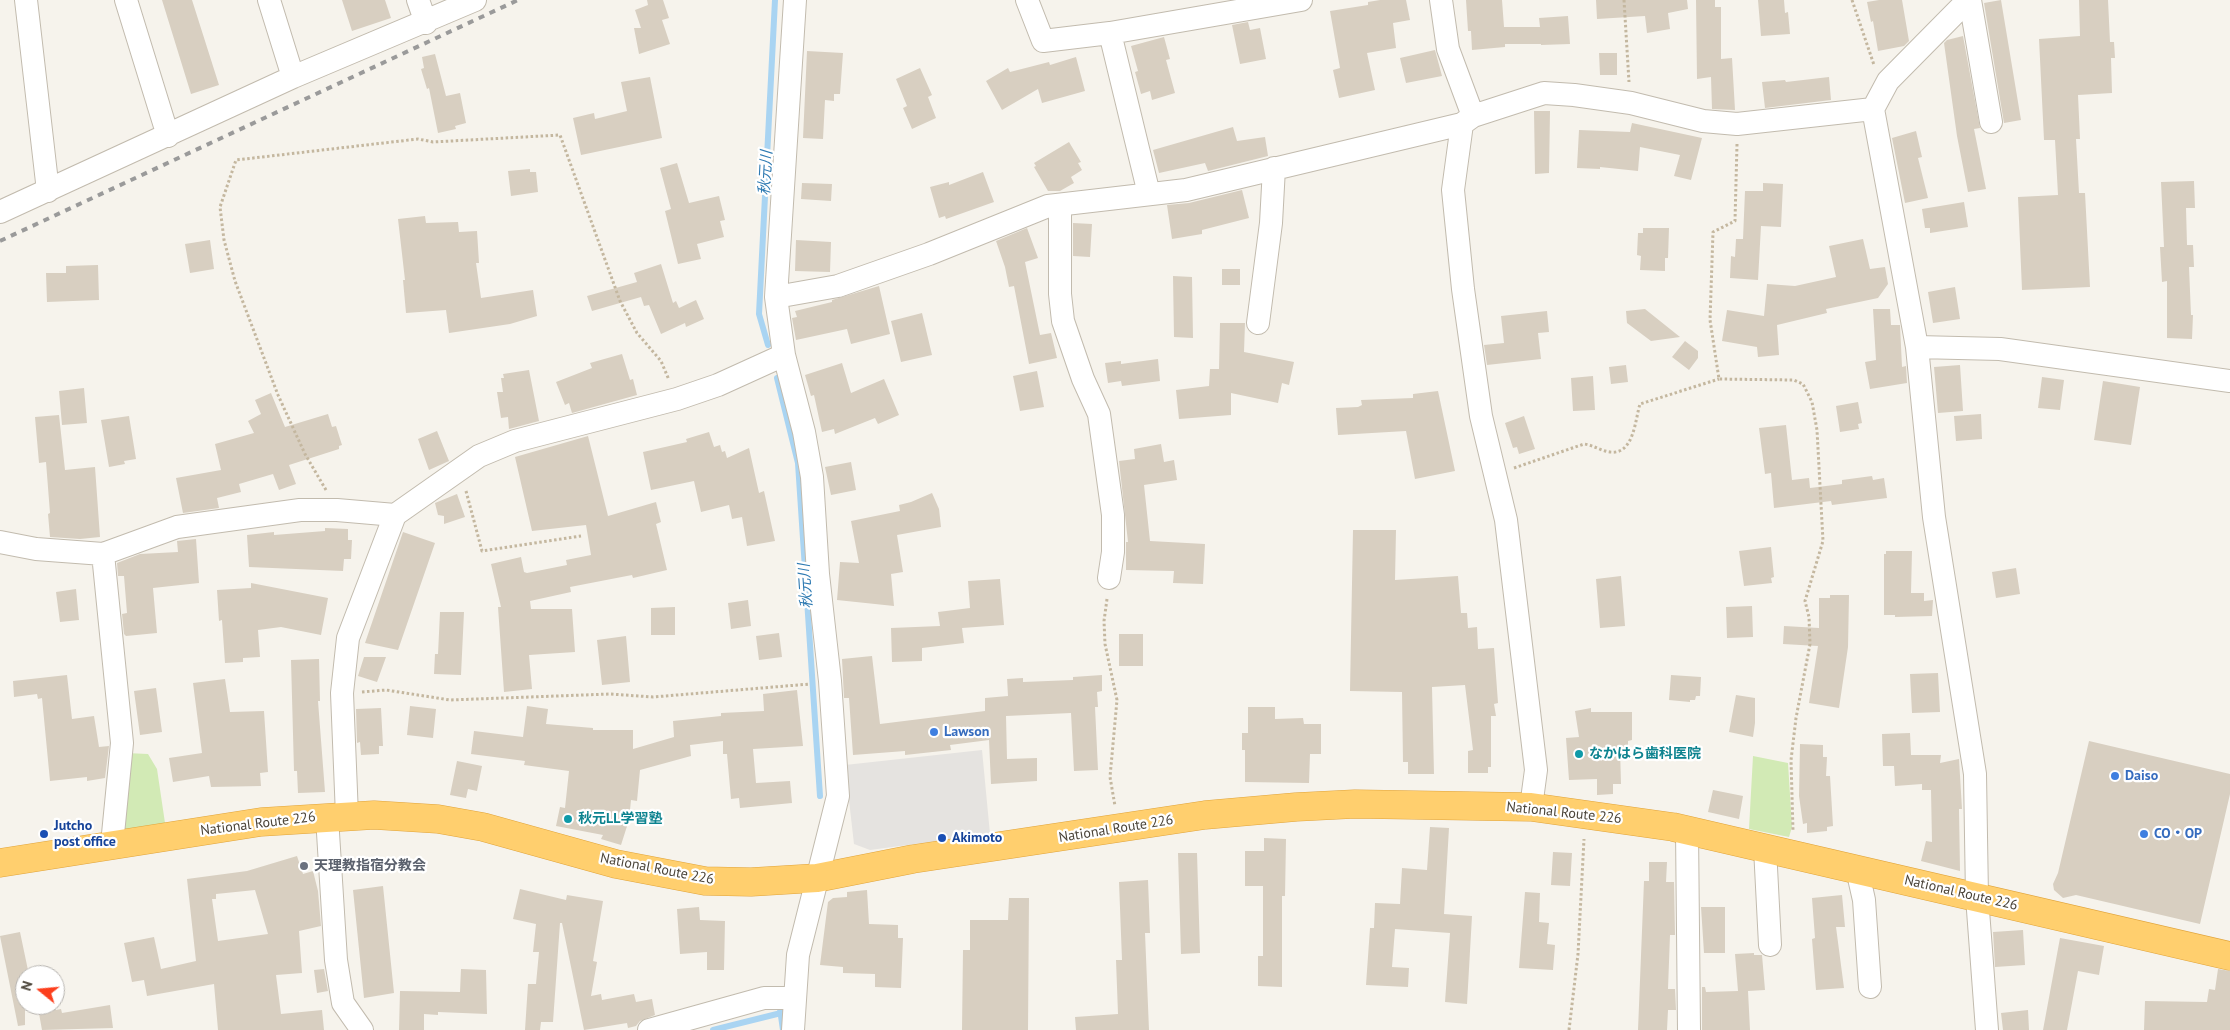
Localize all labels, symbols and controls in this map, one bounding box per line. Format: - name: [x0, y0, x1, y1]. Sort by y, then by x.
- water label: 秋元川: [756, 150, 776, 196]
- water label: 秋元川: [795, 563, 817, 609]
- place label: Lawson: [944, 724, 989, 740]
- marker: Lawson: [928, 726, 940, 738]
- place label: なかはら歯科医院: [1589, 746, 1701, 762]
- marker: なかはら歯科医院: [1573, 748, 1585, 760]
- place label: Daiso: [2125, 768, 2158, 784]
- marker: Daiso: [2109, 770, 2121, 782]
- street label: National Route 226: [1506, 799, 1622, 827]
- street label: National Route 226: [199, 809, 317, 839]
- place label: 秋元LL学習塾: [578, 811, 662, 827]
- street label: National Route 226: [1057, 812, 1175, 846]
- marker: 秋元LL学習塾: [562, 813, 574, 825]
- place label: Jutcho post office: [54, 818, 116, 850]
- place label: CO・OP: [2154, 826, 2202, 842]
- marker: Jutcho post office: [38, 828, 50, 840]
- marker: CO・OP: [2138, 828, 2150, 840]
- place label: Akimoto: [952, 830, 1002, 846]
- marker: Akimoto: [936, 832, 948, 844]
- street label: National Route 226: [599, 850, 715, 888]
- place label: 天理教指宿分教会: [314, 858, 426, 874]
- marker: 天理教指宿分教会: [298, 860, 310, 872]
- street label: National Route 226: [1903, 872, 2019, 914]
- north arrow: [15, 965, 65, 1015]
- text: N: [17, 979, 37, 993]

